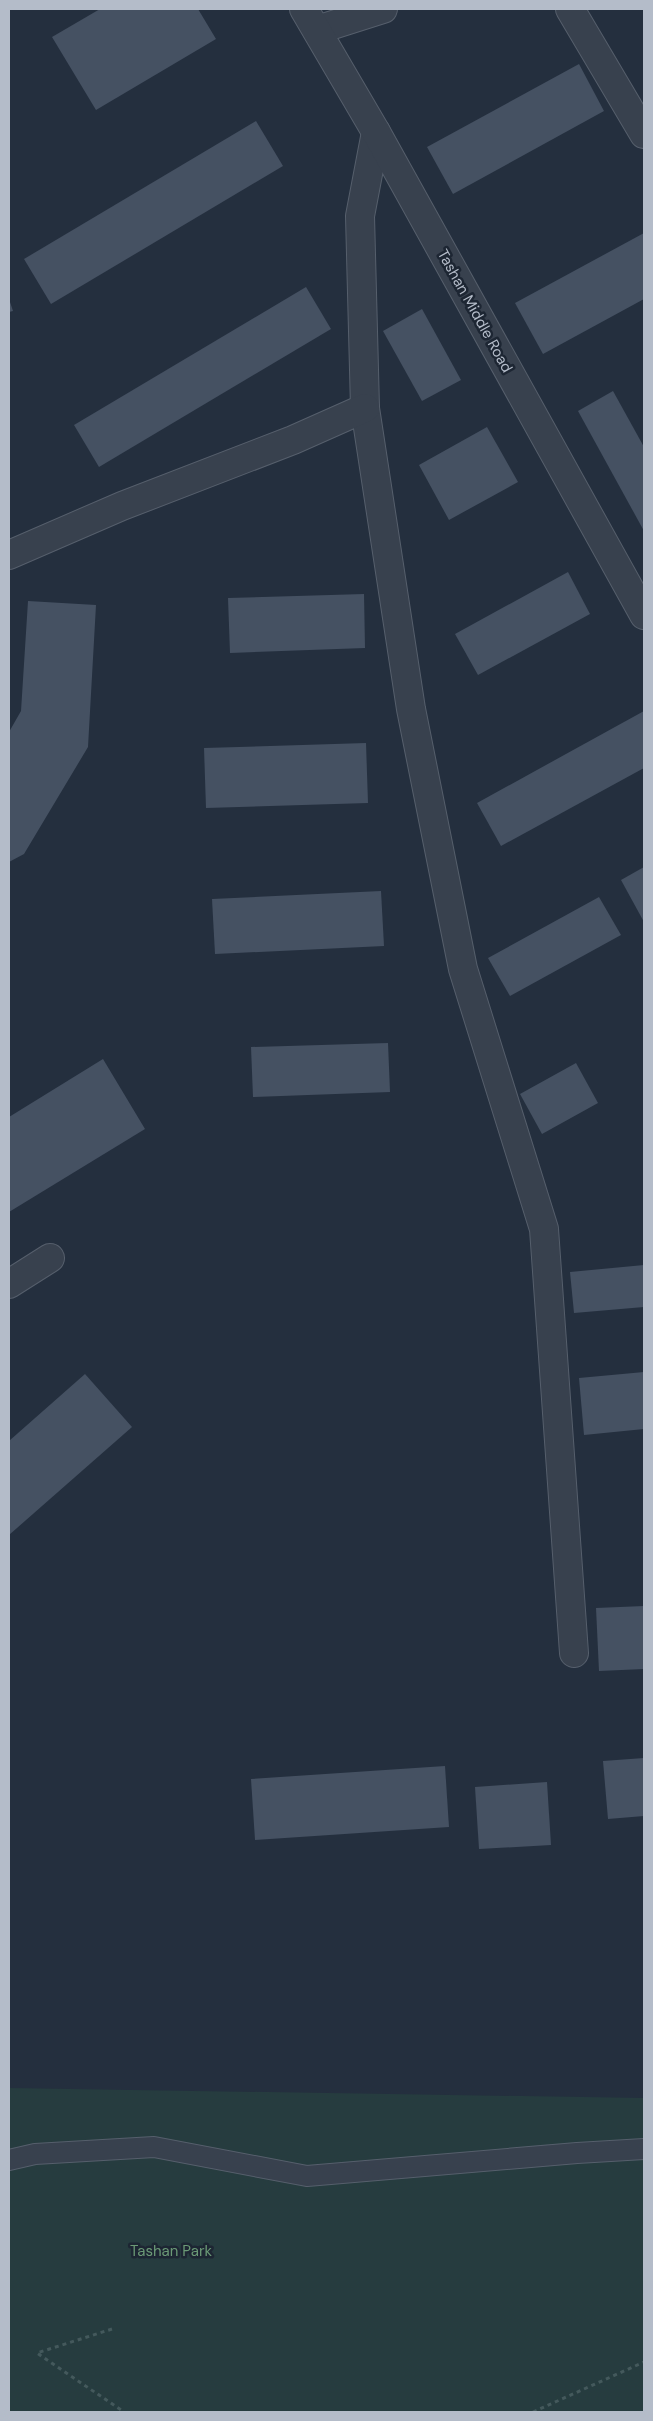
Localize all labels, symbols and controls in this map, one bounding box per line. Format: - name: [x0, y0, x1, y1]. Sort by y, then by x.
- street label: Tashan Middle Road: [433, 246, 517, 376]
- park label: Tashan Park: [130, 2241, 212, 2261]

